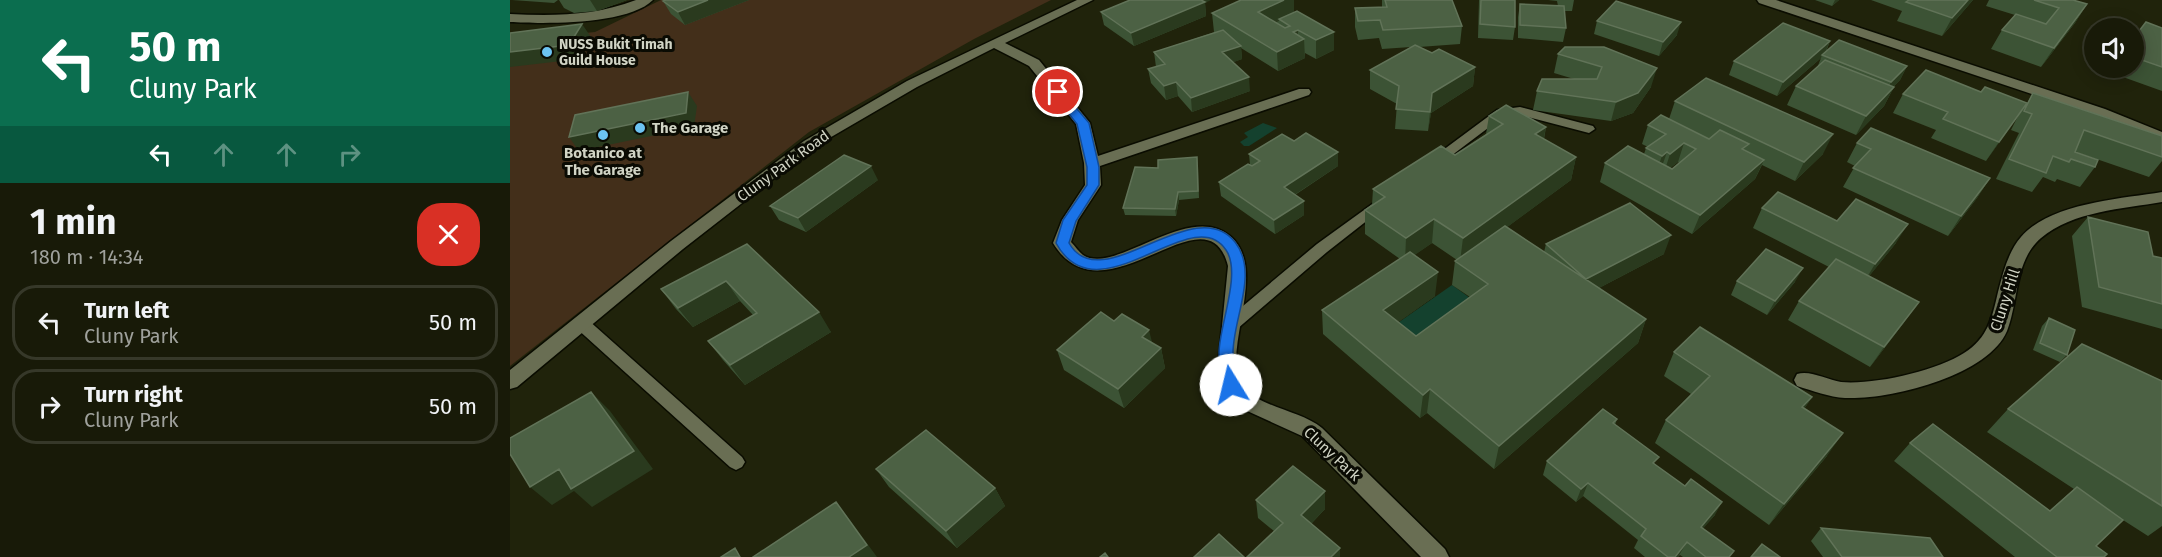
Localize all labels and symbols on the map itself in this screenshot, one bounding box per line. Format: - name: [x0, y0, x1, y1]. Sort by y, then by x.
- place label: NUSS Bukit Timah Guild House: [559, 36, 673, 69]
- marker: NUSS Bukit Timah Guild House: [540, 45, 554, 59]
- pin: [1032, 66, 1083, 117]
- place label: The Garage: [652, 119, 728, 137]
- marker: The Garage: [633, 121, 647, 135]
- street label: Cluny Park Road: [733, 127, 833, 205]
- marker: Botanico at The Garage: [596, 128, 610, 142]
- place label: Botanico at The Garage: [564, 144, 642, 179]
- street label: Cluny Hill: [1986, 266, 2024, 334]
- position arrow: [1199, 353, 1263, 417]
- street label: Cluny Park: [1300, 423, 1364, 485]

